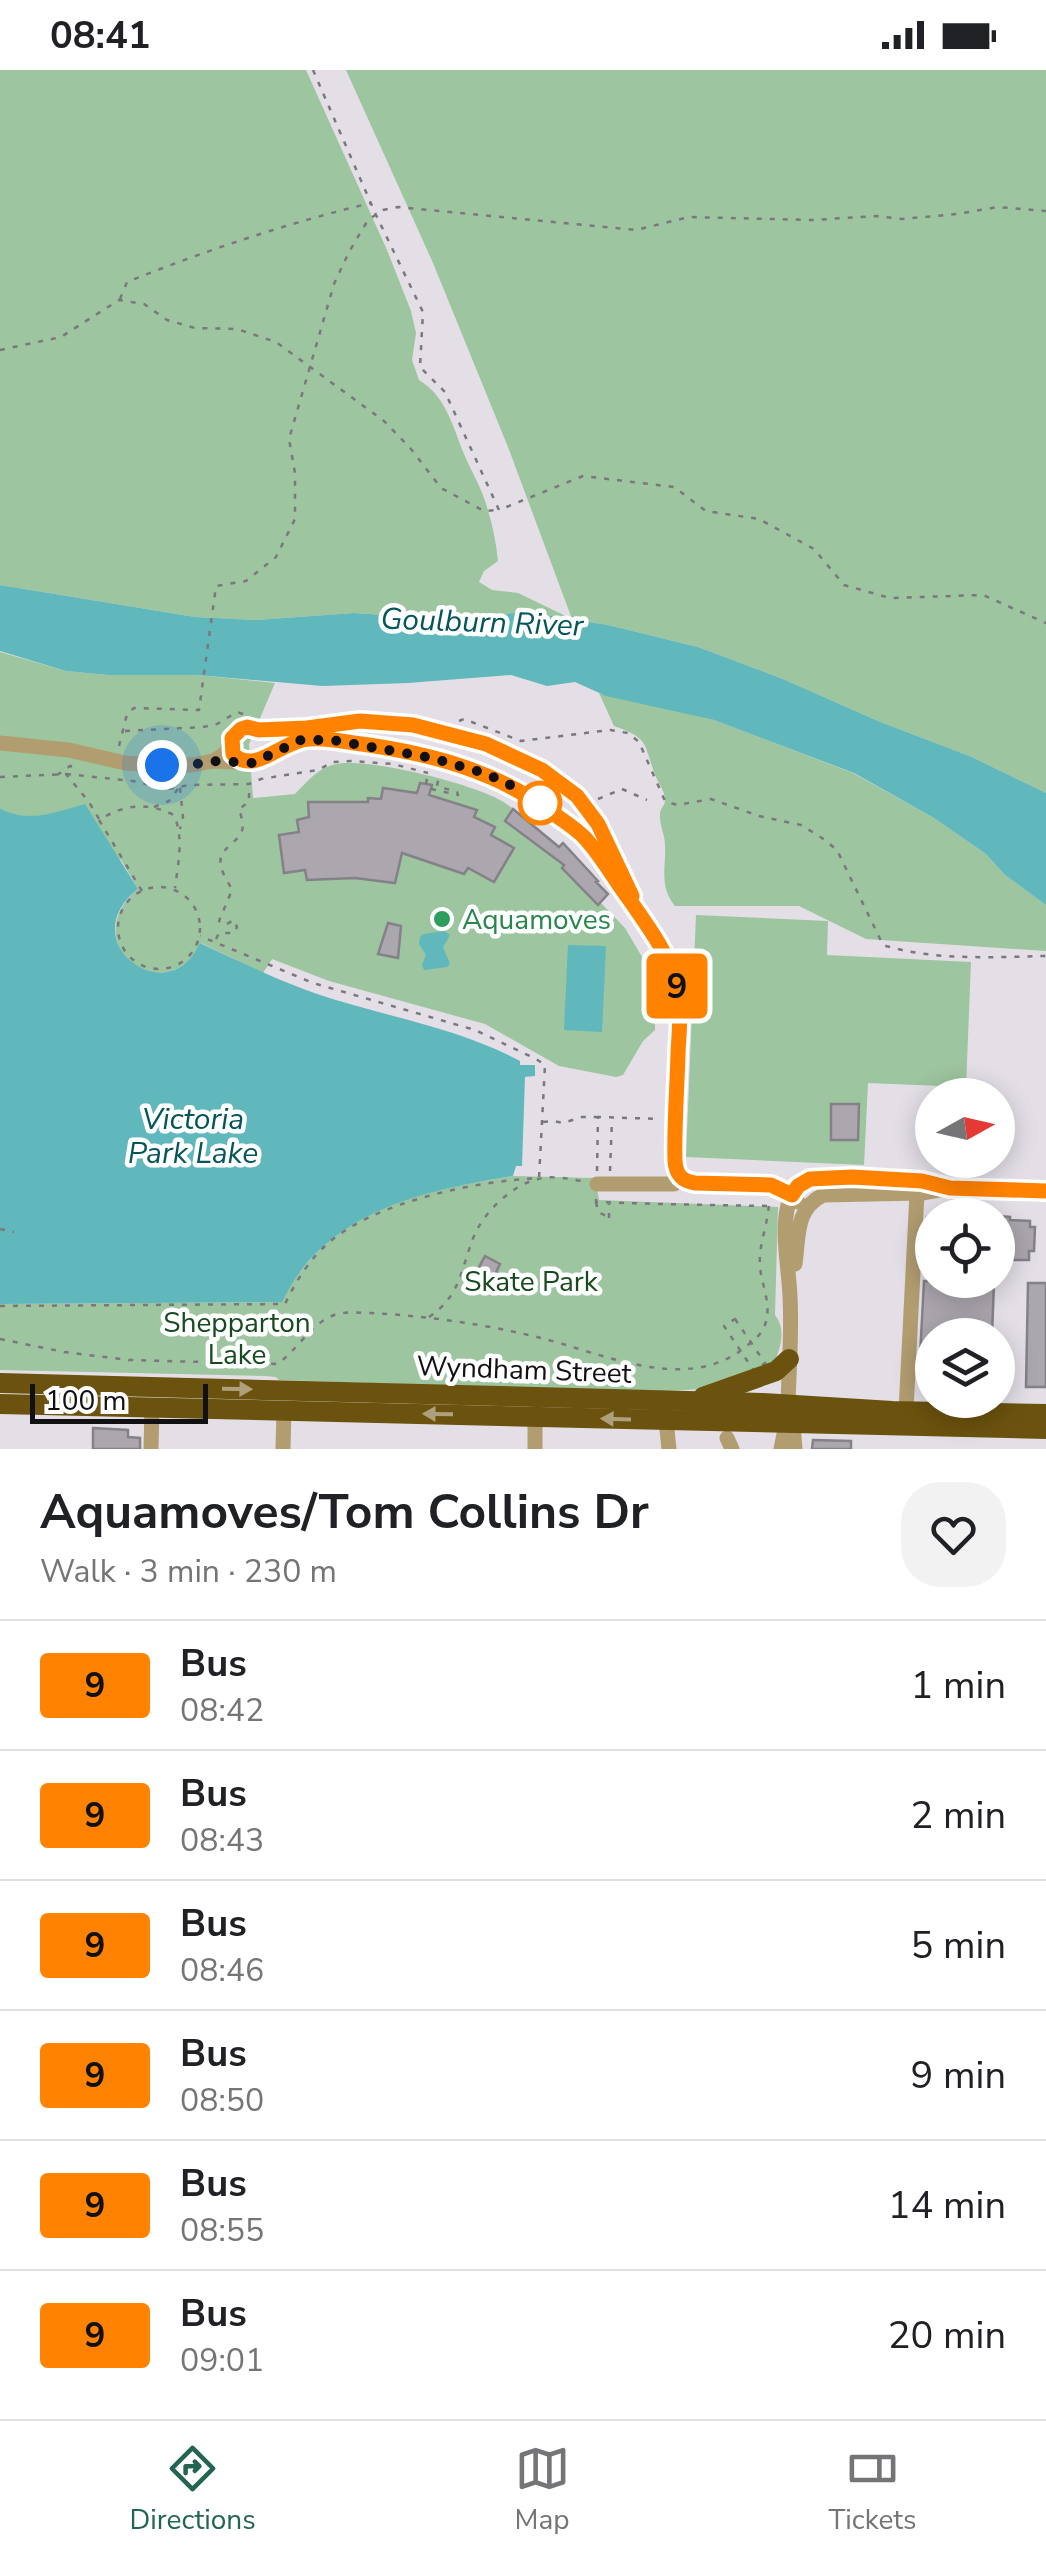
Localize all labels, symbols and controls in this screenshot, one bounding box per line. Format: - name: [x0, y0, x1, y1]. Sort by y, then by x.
- text: 08:41: [50, 10, 151, 61]
- water label: Goulburn River: [380, 598, 585, 647]
- your location: [137, 740, 187, 790]
- unlabelled marker: [519, 782, 561, 824]
- place label: Aquamoves: [462, 901, 611, 939]
- marker: Aquamoves: [431, 908, 453, 930]
- line badge: 9: [644, 954, 710, 1018]
- text: 9: [666, 963, 688, 1010]
- north arrow: [915, 1078, 1015, 1178]
- map controls: [915, 1078, 1015, 1418]
- water label: Victoria Park Lake: [128, 1099, 258, 1174]
- button: locate: [915, 1198, 1015, 1298]
- park label: Skate Park: [464, 1263, 599, 1301]
- park label: Shepparton Lake: [163, 1304, 311, 1374]
- button: layers: [915, 1318, 1015, 1418]
- street label: Wyndham Street: [416, 1347, 632, 1393]
- scale bar: [30, 1379, 208, 1424]
- one-way arrow: [222, 1381, 254, 1397]
- text: 100 m: [45, 1382, 127, 1420]
- one-way arrow: [421, 1406, 453, 1422]
- one-way arrow: [599, 1410, 631, 1426]
- text: Aquamoves/Tom Collins Dr: [40, 1479, 649, 1545]
- button: heart: [901, 1482, 1006, 1587]
- text: Walk · 3 min · 230 m: [40, 1550, 337, 1593]
- text: Bus: [180, 1638, 247, 1689]
- text: 1 min: [911, 1660, 1006, 1711]
- text: 9: [84, 1662, 106, 1709]
- text: 08:42: [180, 1689, 264, 1732]
- text: Bus: [180, 1768, 247, 1819]
- text: 2 min: [911, 1790, 1006, 1841]
- text: 9: [84, 1792, 106, 1839]
- text: 08:43: [180, 1819, 264, 1862]
- text: Bus: [180, 1898, 247, 1949]
- text: 5 min: [911, 1920, 1006, 1971]
- text: 9: [84, 1922, 106, 1969]
- text: 08:46: [180, 1949, 264, 1992]
- text: Bus: [180, 2028, 247, 2079]
- text: 9 min: [911, 2050, 1006, 2101]
- text: 9: [84, 2052, 106, 2099]
- text: 08:50: [180, 2079, 264, 2122]
- text: Bus: [180, 2158, 247, 2209]
- text: 14 min: [888, 2180, 1006, 2231]
- text: 9: [84, 2182, 106, 2229]
- text: 08:55: [180, 2209, 264, 2252]
- text: Bus: [180, 2288, 247, 2339]
- text: 20 min: [888, 2310, 1006, 2361]
- text: 9: [84, 2312, 106, 2359]
- text: 09:01: [180, 2339, 264, 2382]
- tab: Directions: [129, 2441, 256, 2539]
- tab: Map: [515, 2441, 570, 2539]
- tab: Tickets: [828, 2441, 917, 2539]

